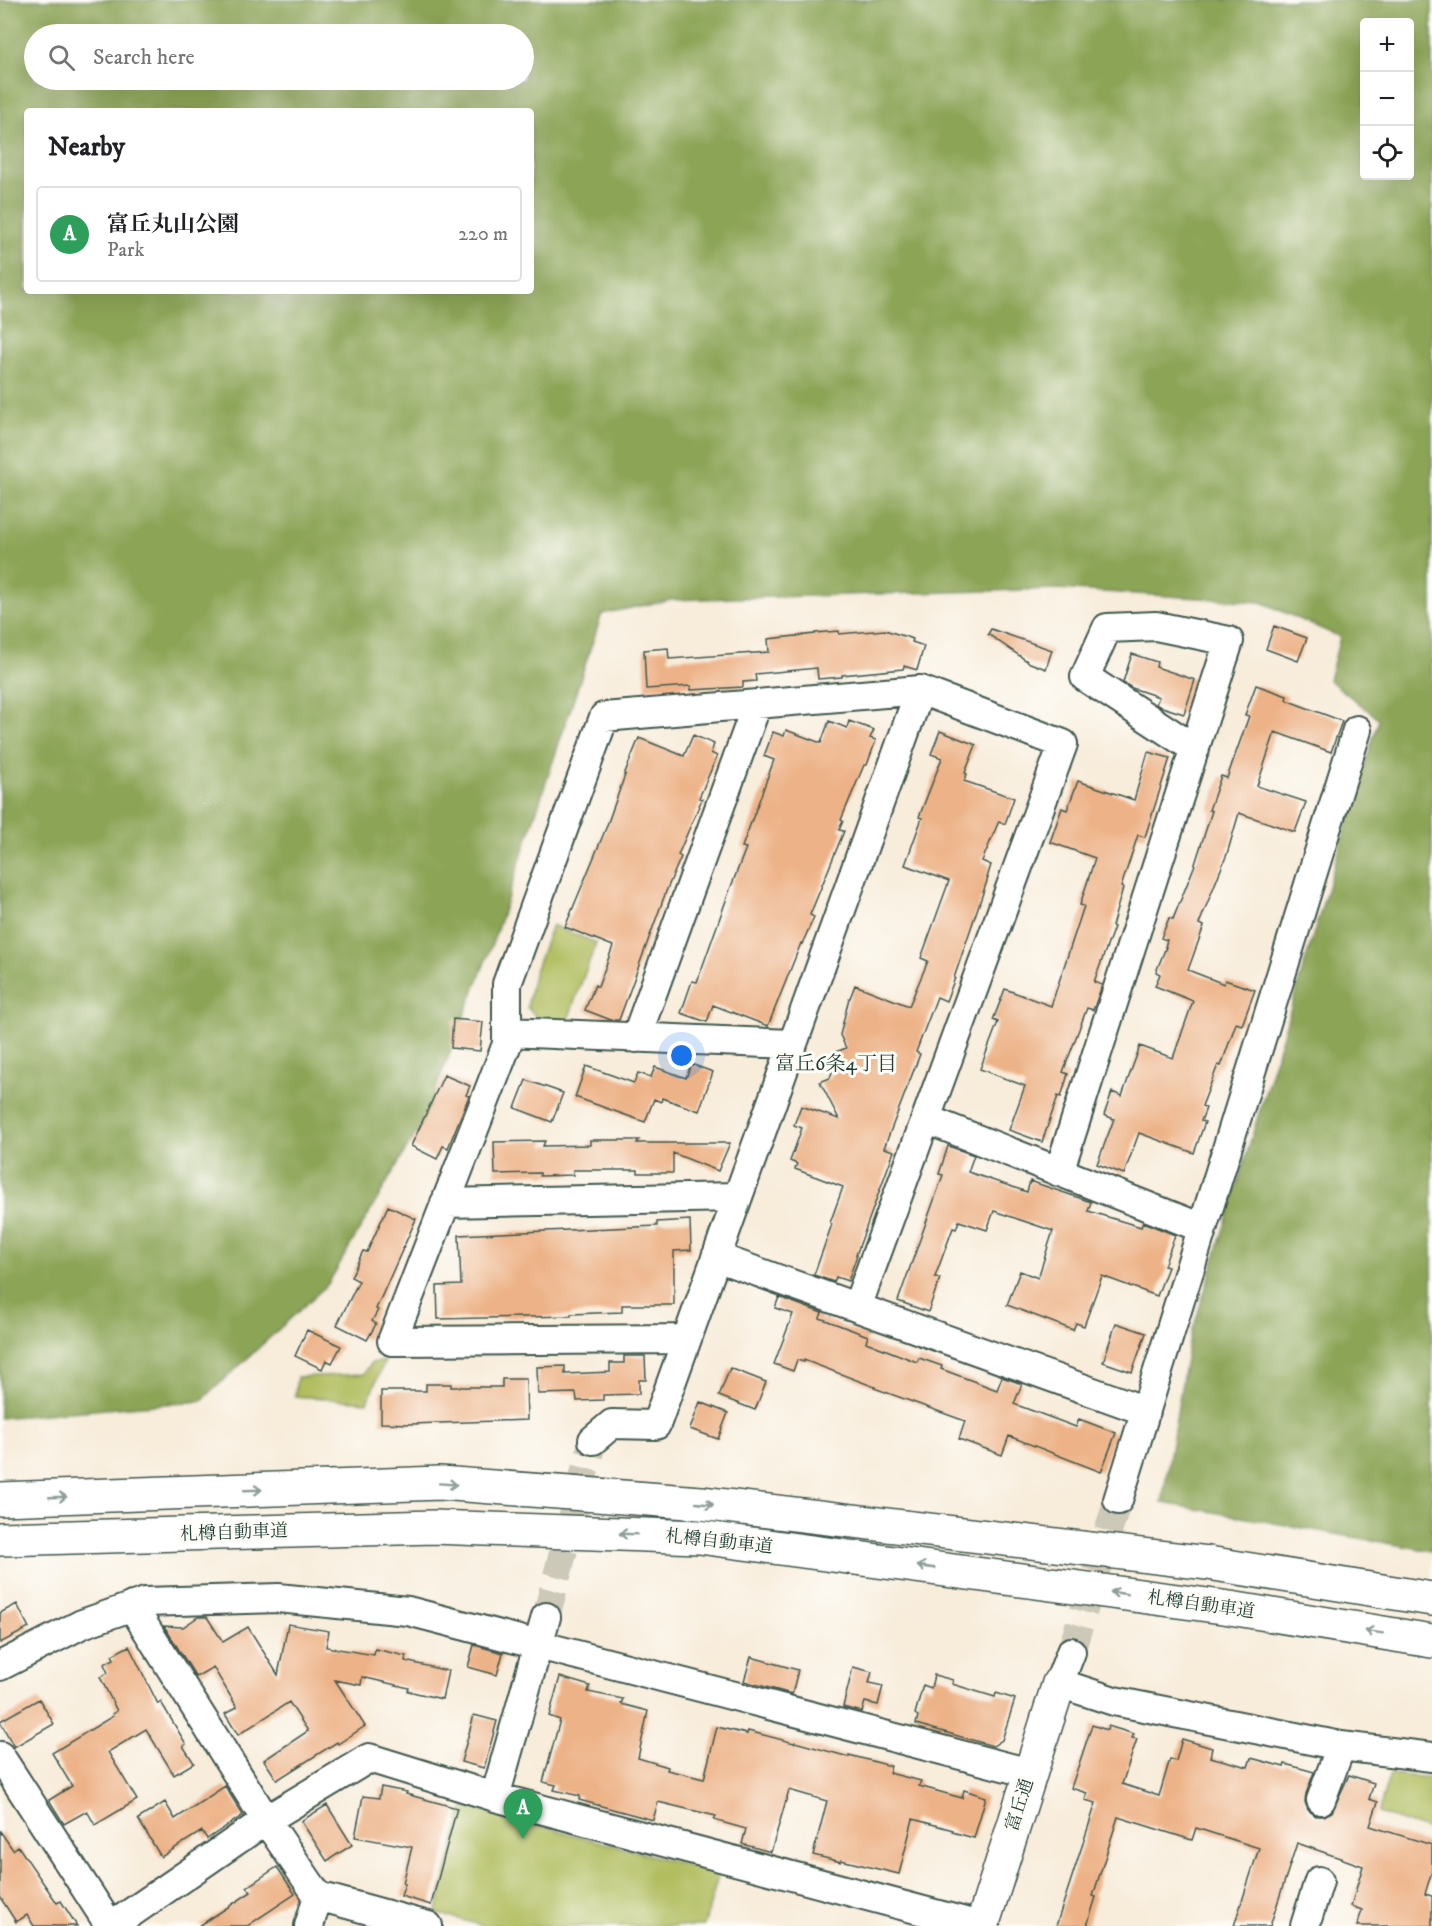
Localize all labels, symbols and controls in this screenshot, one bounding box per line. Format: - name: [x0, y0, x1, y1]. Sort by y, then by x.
- map controls: [1360, 18, 1414, 180]
- button: +: [1360, 18, 1414, 72]
- search box: [24, 24, 534, 90]
- icon: search: [45, 41, 78, 74]
- text: Search here: [93, 44, 195, 71]
- button: −: [1360, 72, 1414, 126]
- button: locate: [1360, 126, 1414, 180]
- text: Nearby: [48, 131, 125, 164]
- text: 富丘丸山公園: [107, 211, 239, 238]
- text: A: [63, 222, 76, 247]
- text: 220 m: [458, 222, 508, 247]
- text: Park: [107, 238, 144, 263]
- your location: [667, 1041, 696, 1070]
- district label: 富丘6条4丁目: [775, 1052, 897, 1077]
- one-way arrow: [438, 1479, 458, 1490]
- one-way arrow: [243, 1484, 263, 1496]
- one-way arrow: [48, 1491, 68, 1503]
- one-way arrow: [695, 1499, 715, 1510]
- street label: 札樽自動車道: [180, 1520, 288, 1546]
- street label: 札樽自動車道: [664, 1525, 774, 1559]
- one-way arrow: [618, 1529, 638, 1540]
- one-way arrow: [916, 1562, 936, 1573]
- street label: 札樽自動車道: [1146, 1587, 1256, 1623]
- one-way arrow: [1110, 1588, 1130, 1599]
- one-way arrow: [1365, 1626, 1385, 1637]
- street label: 富丘通: [1001, 1776, 1039, 1834]
- pin: A: [504, 1790, 542, 1839]

